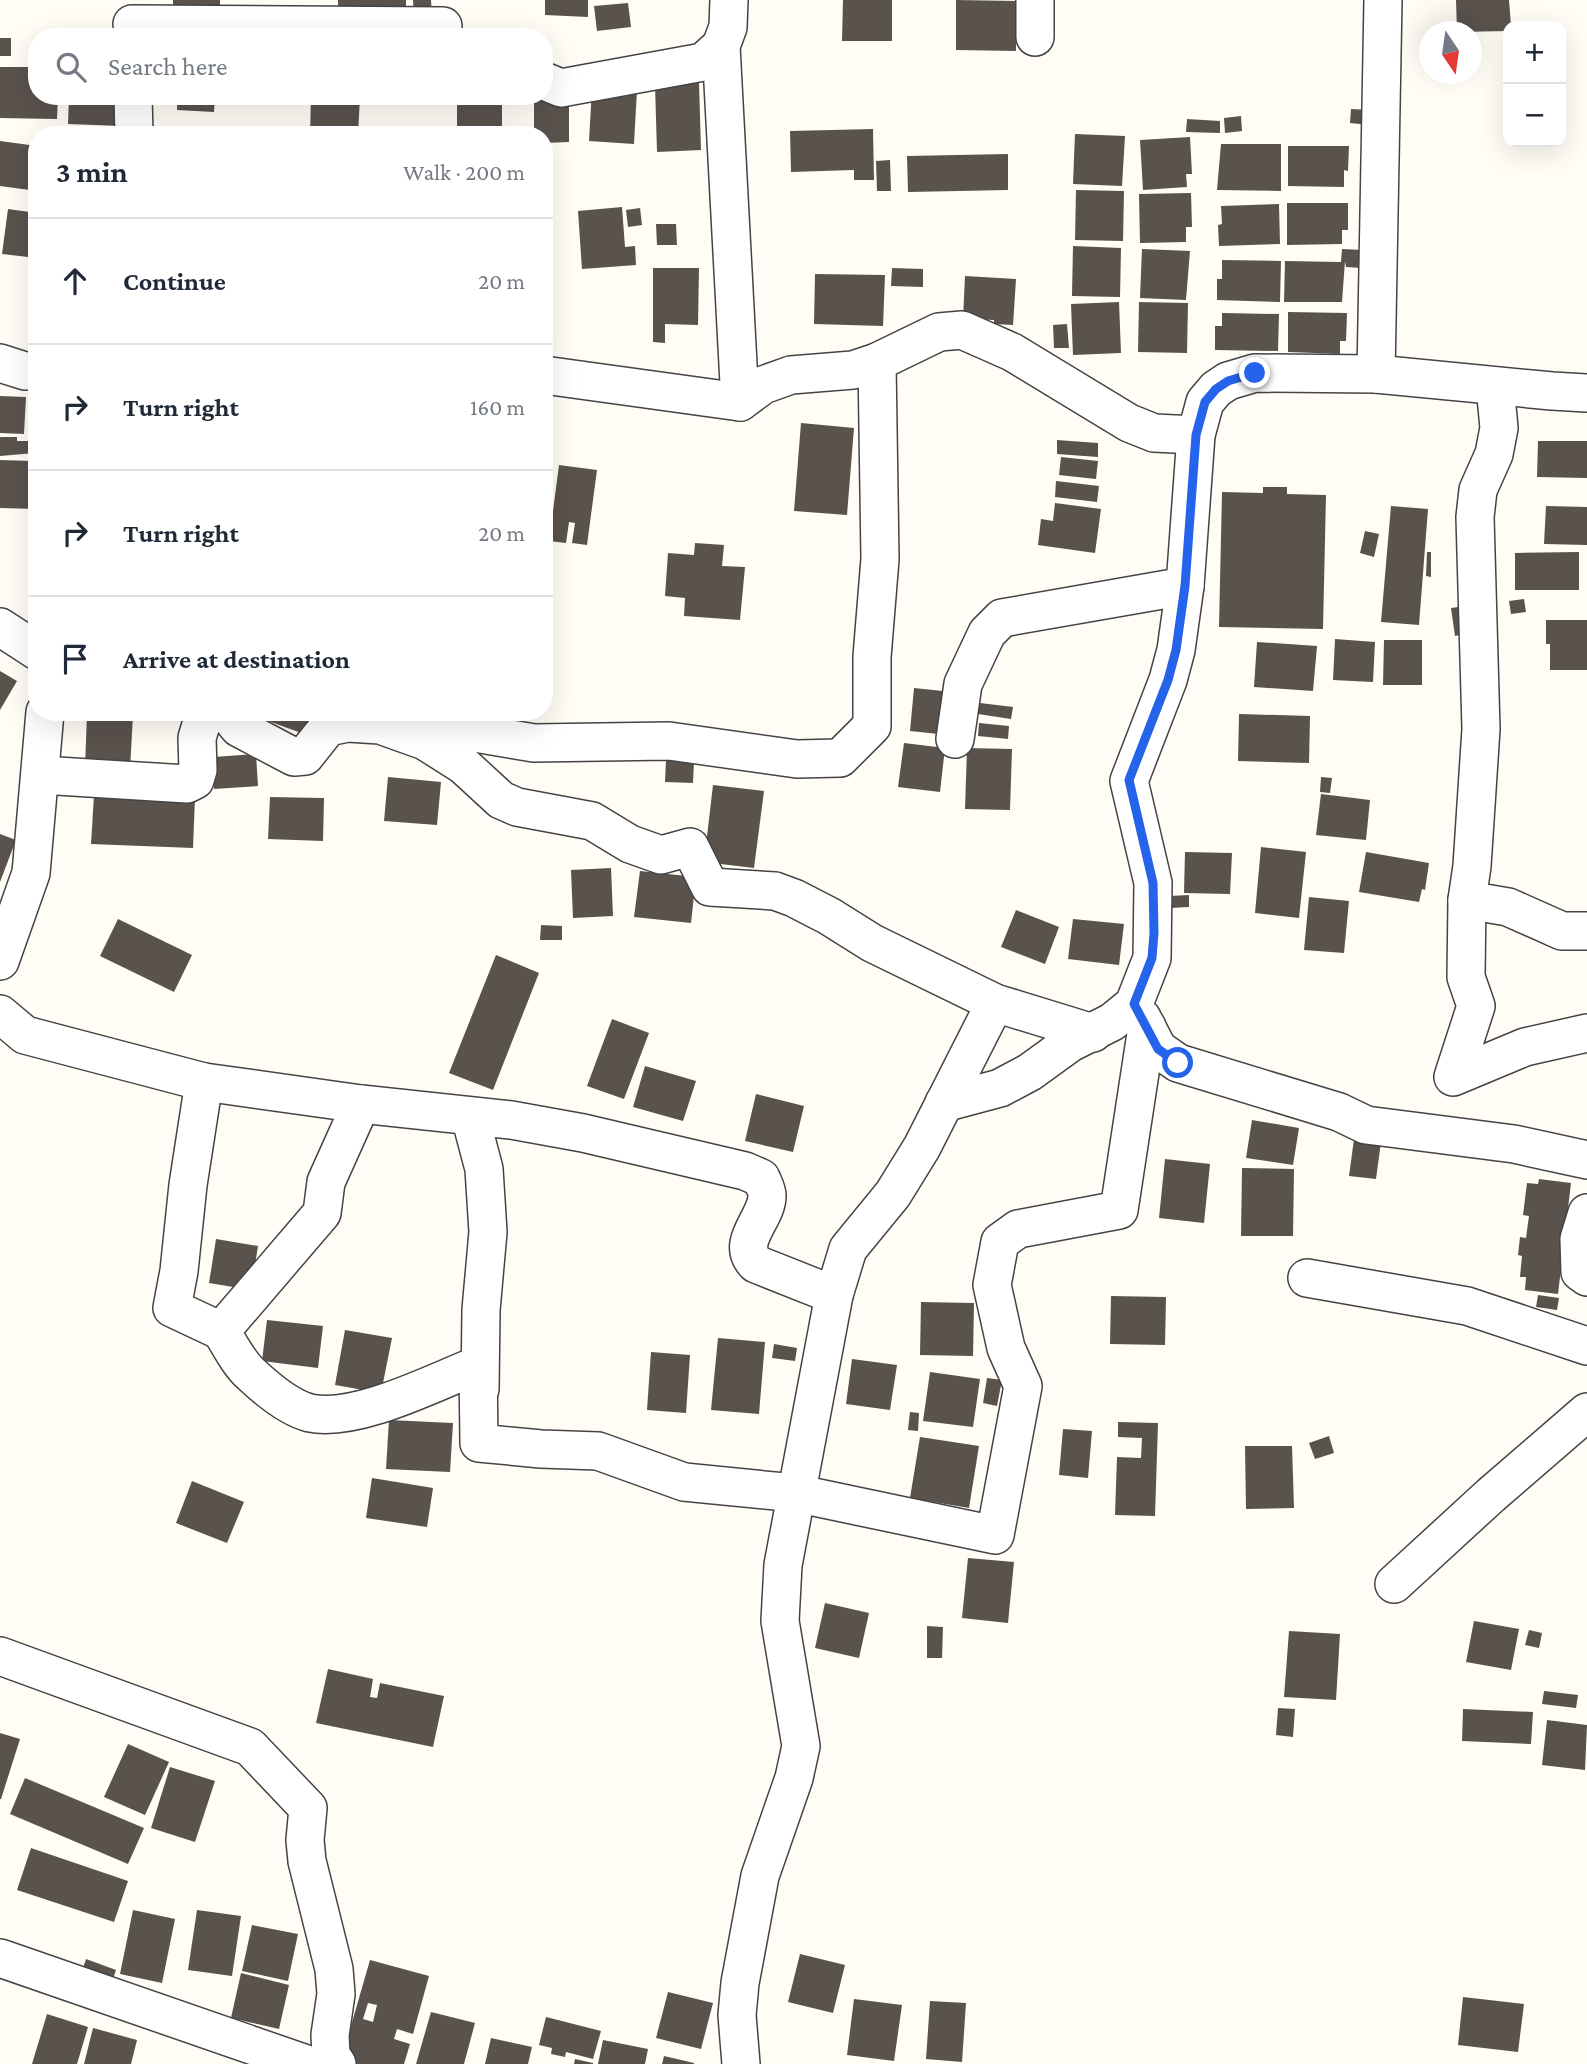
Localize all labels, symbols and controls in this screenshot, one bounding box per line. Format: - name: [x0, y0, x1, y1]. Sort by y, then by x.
- north arrow: [1419, 21, 1482, 84]
- map controls: [1503, 21, 1566, 147]
- button: +: [1503, 21, 1566, 84]
- search box: [28, 28, 553, 105]
- icon: search: [52, 48, 90, 86]
- text: Search here: [108, 52, 227, 81]
- button: −: [1503, 84, 1566, 147]
- text: 3 min: [56, 155, 128, 188]
- text: Walk · 200 m: [403, 159, 525, 185]
- icon: ahead: [56, 262, 94, 300]
- text: Continue: [123, 267, 226, 296]
- text: 20 m: [478, 268, 525, 294]
- route end: [1239, 357, 1270, 388]
- icon: right: [56, 388, 94, 426]
- text: Turn right: [123, 393, 239, 422]
- text: 160 m: [470, 394, 525, 420]
- icon: right: [56, 514, 94, 552]
- text: Turn right: [123, 519, 239, 548]
- text: 20 m: [478, 520, 525, 546]
- icon: arrive: [56, 640, 94, 678]
- text: Arrive at destination: [123, 645, 350, 674]
- route start: [1162, 1047, 1193, 1078]

